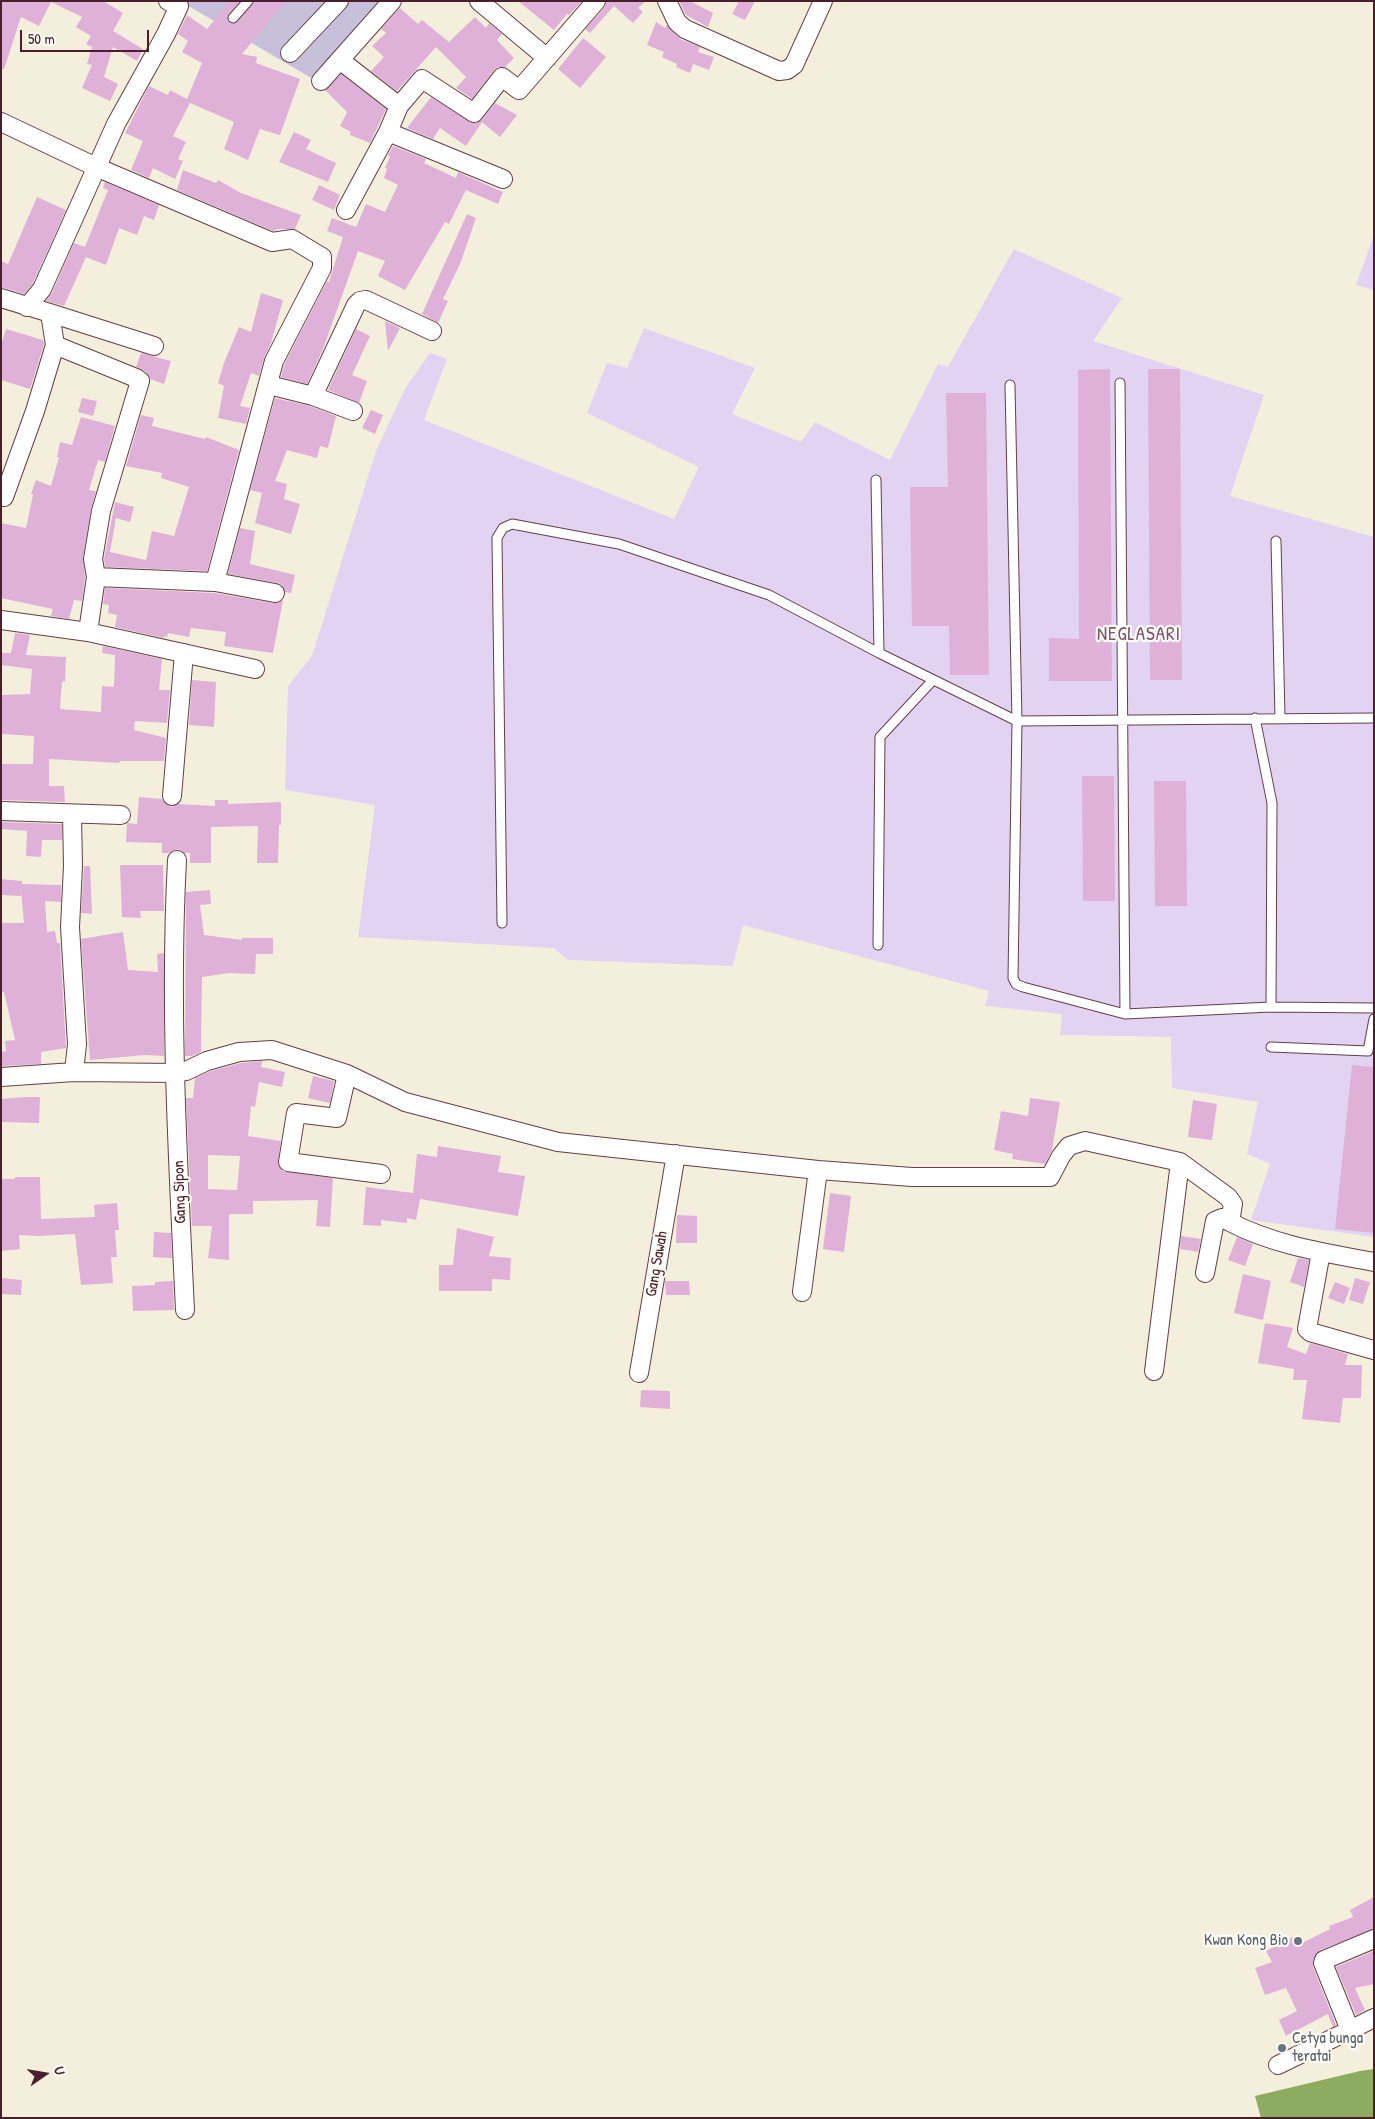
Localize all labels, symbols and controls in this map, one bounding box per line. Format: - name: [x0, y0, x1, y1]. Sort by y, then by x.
- scale bar: [22, 20, 151, 52]
- text: 50 m: [28, 28, 55, 49]
- district label: NEGLASARI: [1096, 624, 1182, 646]
- street label: Gang Sipon: [169, 1160, 191, 1224]
- street label: Gang Sawah: [642, 1230, 672, 1298]
- place label: Kwan Kong Bio: [1204, 1931, 1288, 1951]
- marker: Kwan Kong Bio: [1292, 1935, 1304, 1947]
- place label: Cetya bunga teratai: [1292, 2029, 1363, 2067]
- marker: Cetya bunga teratai: [1276, 2042, 1288, 2054]
- north arrow: [20, 2049, 70, 2099]
- text: U: [50, 2065, 70, 2076]

